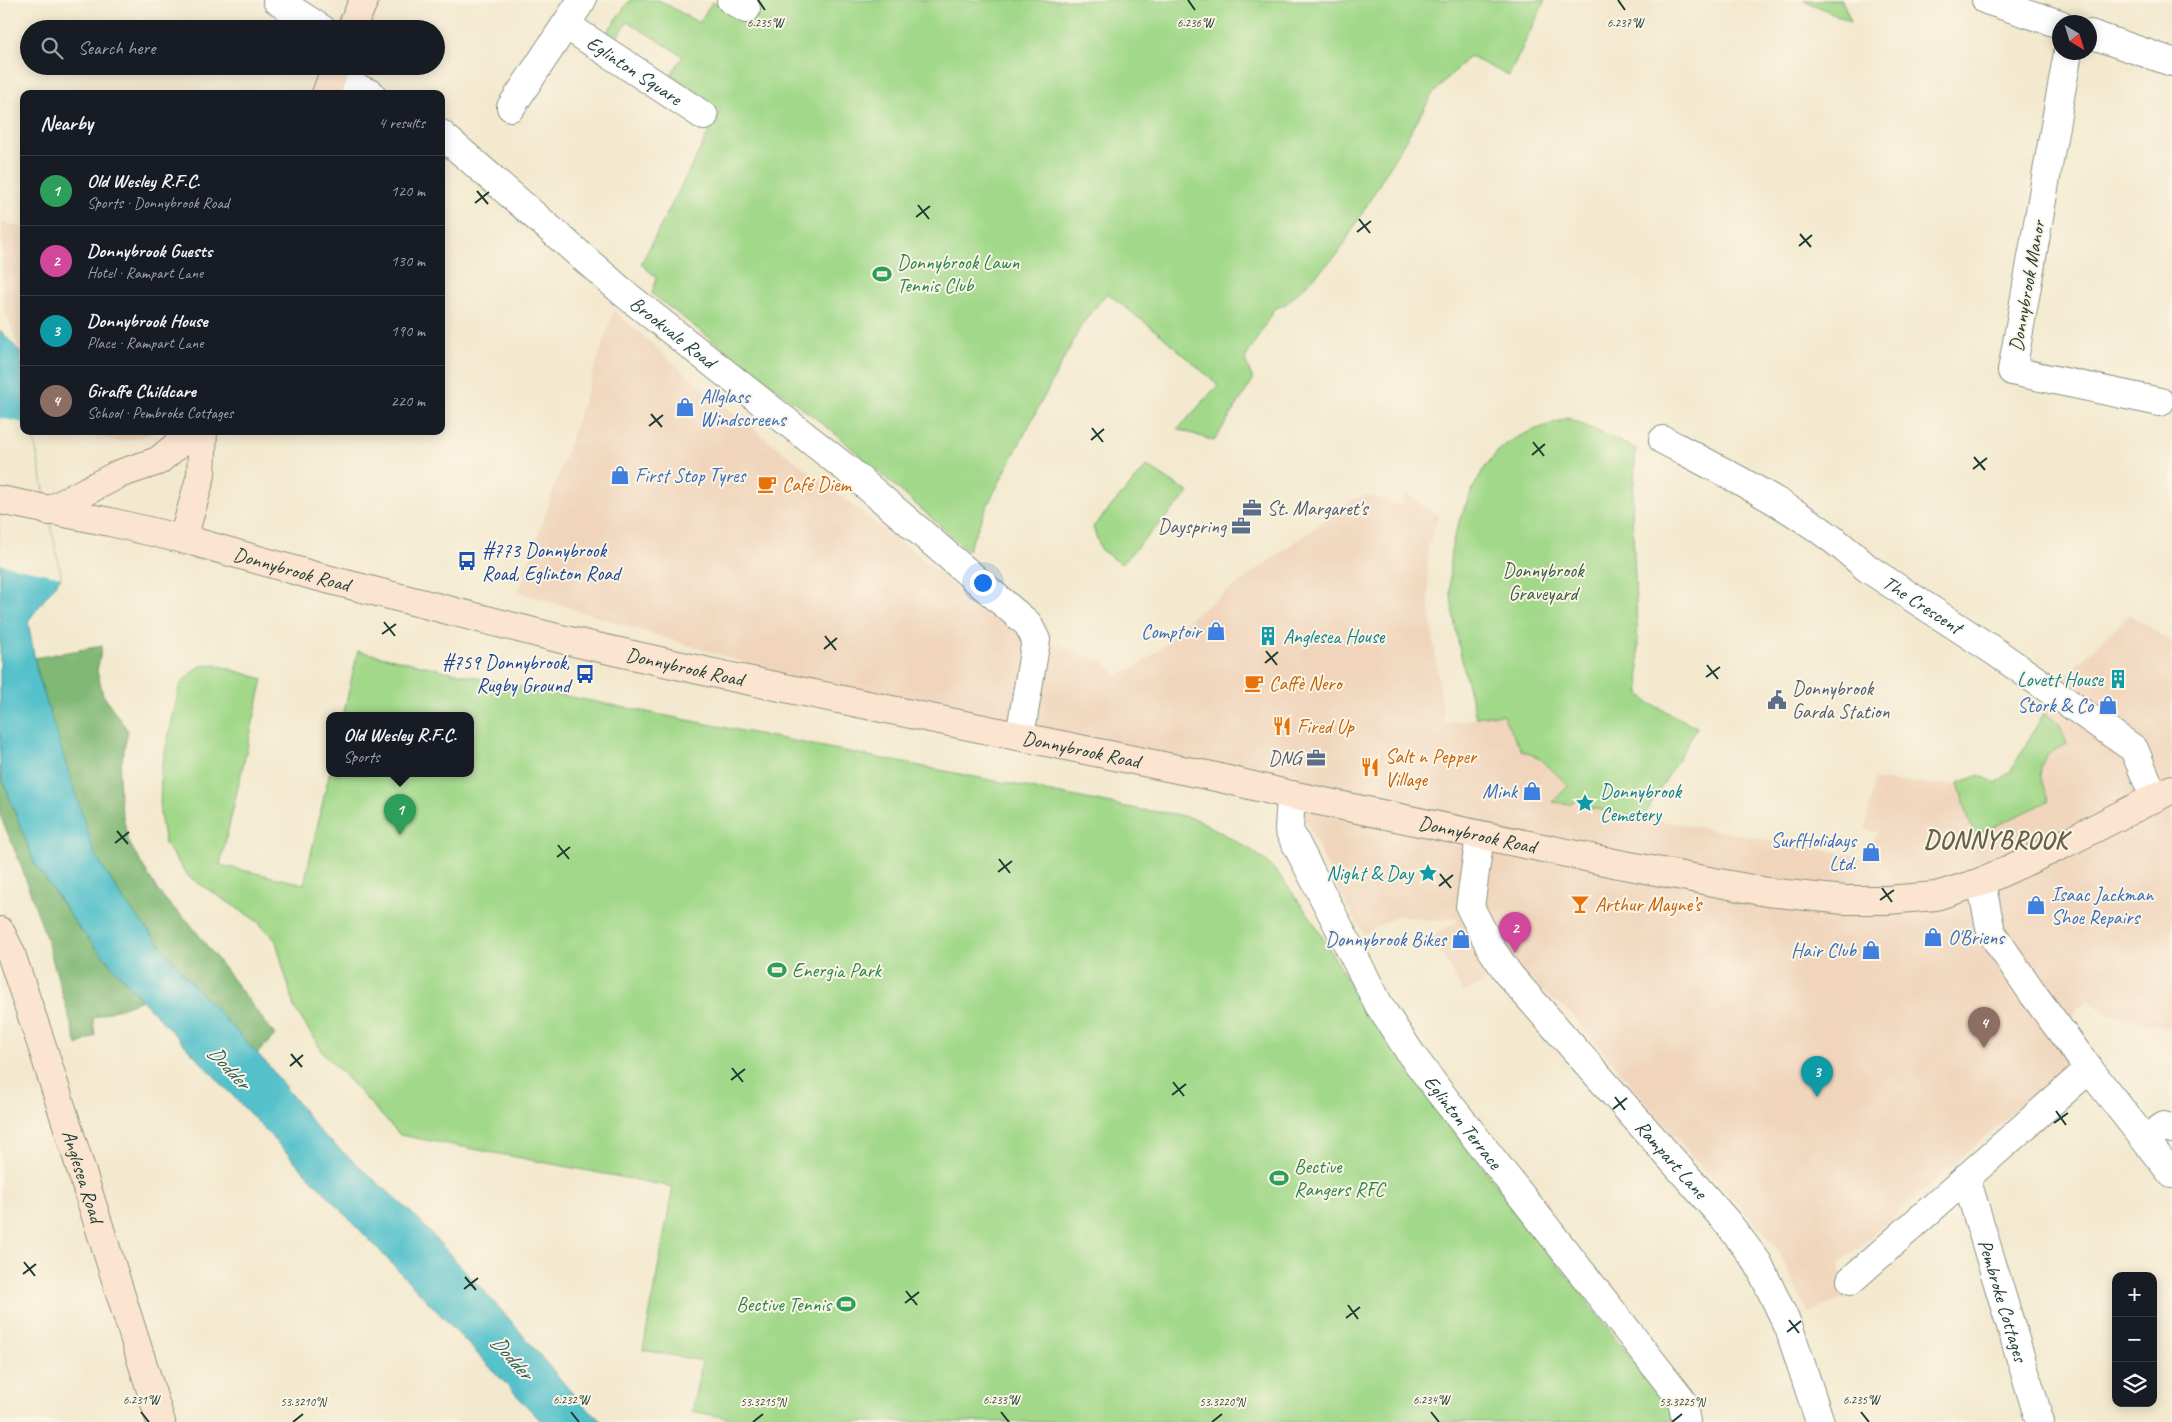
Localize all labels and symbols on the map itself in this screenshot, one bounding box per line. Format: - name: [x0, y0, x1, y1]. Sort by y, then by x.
- text: 6.235°W: [747, 15, 785, 31]
- text: 6.236°W: [1177, 15, 1215, 31]
- text: 6.237°W: [1607, 15, 1645, 31]
- north arrow: [2052, 15, 2097, 60]
- street label: Eglinton Square: [582, 30, 688, 111]
- street label: Donnybrook Manor: [2003, 217, 2051, 353]
- place label: Donnybrook Lawn Tennis Club: [897, 250, 1020, 298]
- sports icon: Donnybrook Lawn Tennis Club: [871, 263, 893, 285]
- street label: Brookvale Road: [625, 290, 723, 375]
- place label: Allglass Windscreens: [700, 384, 788, 432]
- shop icon: Allglass Windscreens: [674, 396, 696, 418]
- place label: First Stop Tyres: [635, 463, 748, 488]
- shop icon: First Stop Tyres: [609, 464, 631, 486]
- place label: Café Diem: [782, 472, 852, 497]
- cafe icon: Café Diem: [756, 473, 778, 495]
- place label: St. Margaret's: [1267, 496, 1370, 521]
- office icon: St. Margaret's: [1241, 497, 1263, 519]
- place label: Dayspring: [1158, 514, 1228, 539]
- office icon: Dayspring: [1230, 515, 1252, 537]
- place label: #773 Donnybrook Road, Eglinton Road: [482, 538, 623, 586]
- street label: Donnybrook Road: [231, 541, 355, 598]
- bus stop icon: #773 Donnybrook Road, Eglinton Road: [456, 550, 478, 572]
- park label: Donnybrook Graveyard: [1503, 558, 1585, 606]
- street label: The Crescent: [1878, 569, 1970, 641]
- your location: [970, 570, 996, 596]
- place label: Comptoir: [1141, 619, 1203, 644]
- shop icon: Comptoir: [1205, 620, 1227, 642]
- place label: Anglesea House: [1283, 624, 1386, 649]
- building icon: Anglesea House: [1257, 625, 1279, 647]
- street label: Donnybrook Road: [624, 642, 749, 692]
- place label: #759 Donnybrook, Rugby Ground: [442, 650, 573, 698]
- bus stop icon: #759 Donnybrook, Rugby Ground: [574, 663, 596, 685]
- place label: Lovett House: [2017, 667, 2104, 692]
- building icon: Lovett House: [2107, 668, 2129, 690]
- place label: Caffè Nero: [1269, 671, 1343, 696]
- cafe icon: Caffè Nero: [1243, 672, 1265, 694]
- place label: Donnybrook Garda Station: [1792, 676, 1890, 724]
- public building icon: Donnybrook Garda Station: [1766, 689, 1788, 711]
- place label: Stork & Co: [2017, 693, 2094, 718]
- shop icon: Stork & Co: [2097, 694, 2119, 716]
- place label: Fired Up: [1297, 714, 1355, 739]
- restaurant icon: Fired Up: [1271, 715, 1293, 737]
- street label: Donnybrook Road: [1020, 725, 1145, 774]
- place label: Salt n Pepper Village: [1385, 744, 1478, 792]
- place label: DNG: [1268, 746, 1304, 771]
- office icon: DNG: [1305, 747, 1327, 769]
- restaurant icon: Salt n Pepper Village: [1359, 756, 1381, 778]
- place label: Mink: [1482, 779, 1519, 804]
- place label: Donnybrook Cemetery: [1600, 779, 1683, 827]
- shop icon: Mink: [1521, 780, 1543, 802]
- place icon: Donnybrook Cemetery: [1574, 792, 1596, 814]
- pin: 1: [384, 794, 416, 835]
- street label: Donnybrook Road: [1416, 810, 1541, 859]
- district label: DONNYBROOK: [1924, 824, 2073, 856]
- place label: SurfHolidays Ltd.: [1771, 828, 1858, 876]
- shop icon: SurfHolidays Ltd.: [1860, 841, 1882, 863]
- place label: Night & Day: [1326, 861, 1415, 886]
- place icon: Night & Day: [1417, 862, 1439, 884]
- place label: Isaac Jackman Shoe Repairs: [2051, 882, 2154, 930]
- place label: Arthur Mayne’s: [1595, 892, 1703, 917]
- bar icon: Arthur Mayne’s: [1569, 893, 1591, 915]
- shop icon: Isaac Jackman Shoe Repairs: [2025, 894, 2047, 916]
- pin: 2: [1499, 912, 1531, 953]
- place label: O'Briens: [1948, 925, 2006, 950]
- shop icon: O'Briens: [1922, 926, 1944, 948]
- place label: Donnybrook Bikes: [1325, 927, 1448, 952]
- shop icon: Donnybrook Bikes: [1450, 928, 1472, 950]
- place label: Hair Club: [1791, 938, 1857, 963]
- shop icon: Hair Club: [1860, 939, 1882, 961]
- place label: Energia Park: [792, 958, 883, 983]
- sports icon: Energia Park: [766, 959, 788, 981]
- pin: 4: [1968, 1007, 2000, 1048]
- water label: Dodder: [202, 1040, 258, 1097]
- pin: 3: [1801, 1056, 1833, 1097]
- street label: Eglinton Terrace: [1419, 1070, 1509, 1175]
- street label: Rampart Lane: [1630, 1115, 1714, 1205]
- street label: Anglesea Road: [57, 1127, 110, 1228]
- place label: Bective Rangers RFC: [1294, 1154, 1387, 1202]
- sports icon: Bective Rangers RFC: [1268, 1167, 1290, 1189]
- street label: Pembroke Cottages: [1973, 1236, 2034, 1367]
- place label: Bective Tennis: [736, 1292, 833, 1317]
- sports icon: Bective Tennis: [835, 1293, 857, 1315]
- water label: Dodder: [485, 1329, 541, 1387]
- text: 6.231°W: [123, 1392, 161, 1408]
- text: 6.232°W: [553, 1392, 591, 1408]
- text: 6.233°W: [983, 1392, 1021, 1408]
- text: 6.234°W: [1413, 1392, 1451, 1408]
- text: 6.235°W: [1843, 1392, 1881, 1408]
- text: 53.3210°N: [280, 1394, 327, 1410]
- text: 53.3215°N: [740, 1394, 787, 1410]
- text: 53.3220°N: [1199, 1394, 1246, 1410]
- text: 53.3225°N: [1659, 1394, 1706, 1410]

